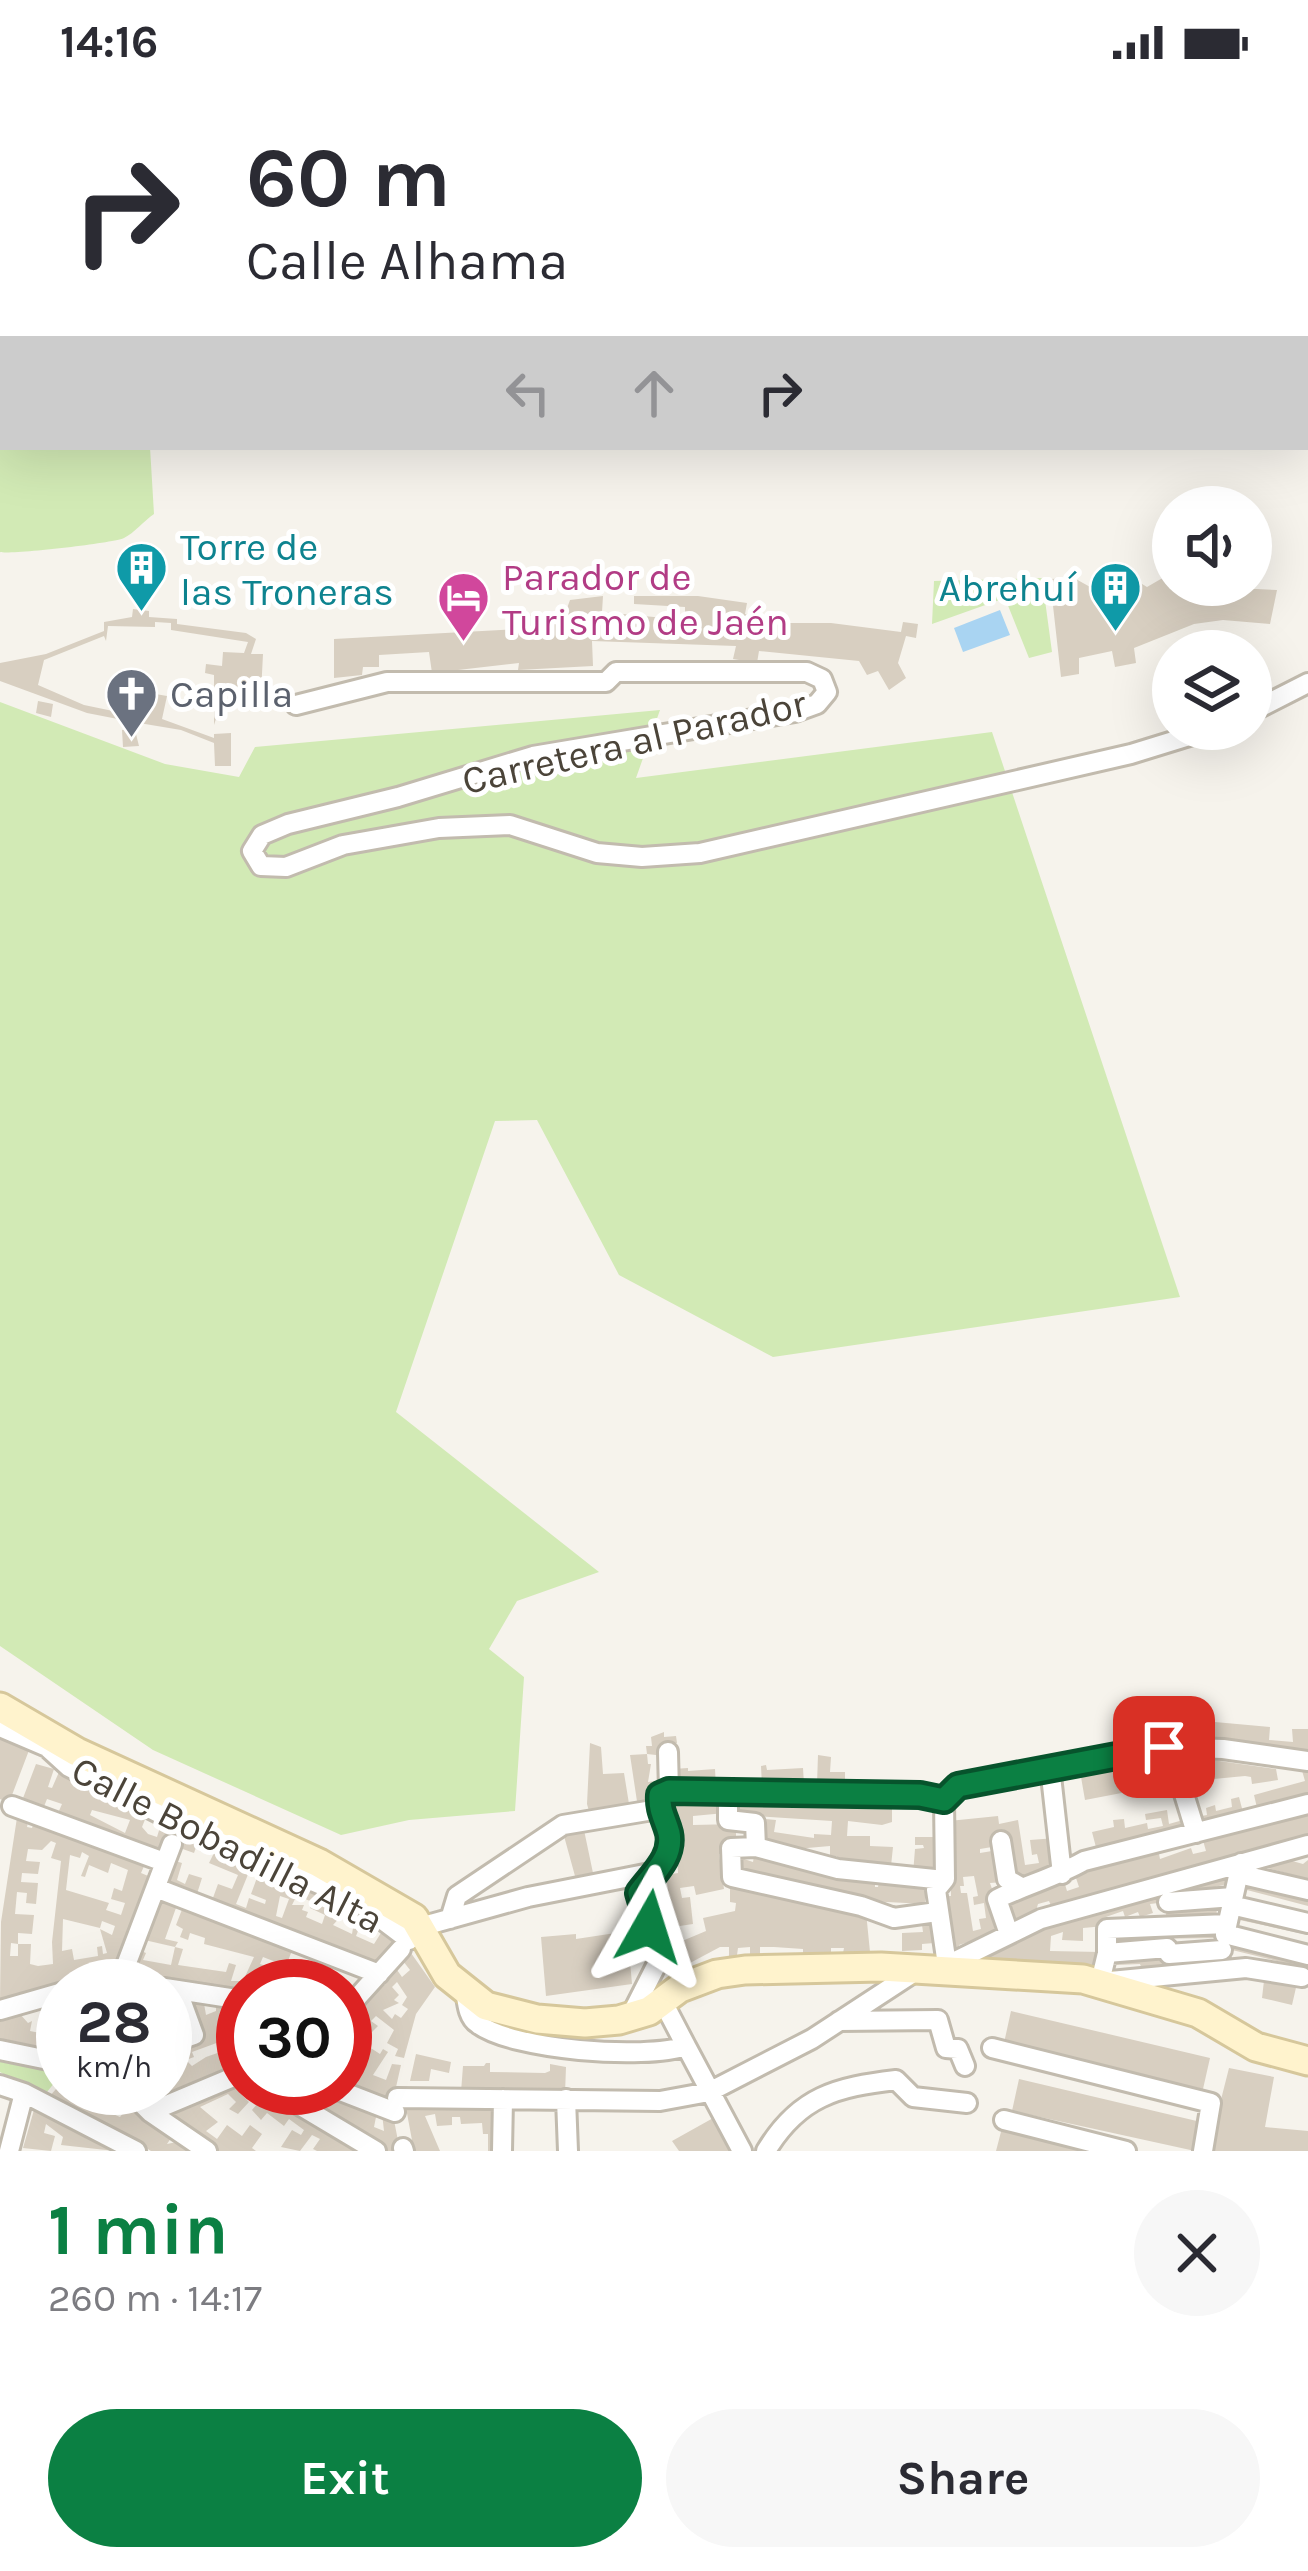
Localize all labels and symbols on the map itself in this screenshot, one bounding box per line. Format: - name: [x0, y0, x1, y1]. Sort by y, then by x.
- place label: Torre de las Troneras: [180, 524, 394, 615]
- building icon: Torre de las Troneras: [113, 540, 169, 614]
- place label: Parador de Turismo de Jaén: [502, 554, 789, 645]
- building icon: Abrehuí: [1088, 559, 1144, 633]
- place label: Abrehuí: [939, 565, 1077, 611]
- hotel icon: Parador de Turismo de Jaén: [435, 570, 491, 644]
- church icon: Capilla: [103, 665, 159, 739]
- place label: Capilla: [170, 671, 293, 717]
- street label: Carretera al Parador: [458, 680, 812, 804]
- pin: [1113, 1696, 1215, 1798]
- street label: Calle Bobadilla Alta: [64, 1746, 391, 1943]
- position arrow: [586, 1864, 712, 1990]
- speed limit sign: 30: [216, 1959, 372, 2115]

